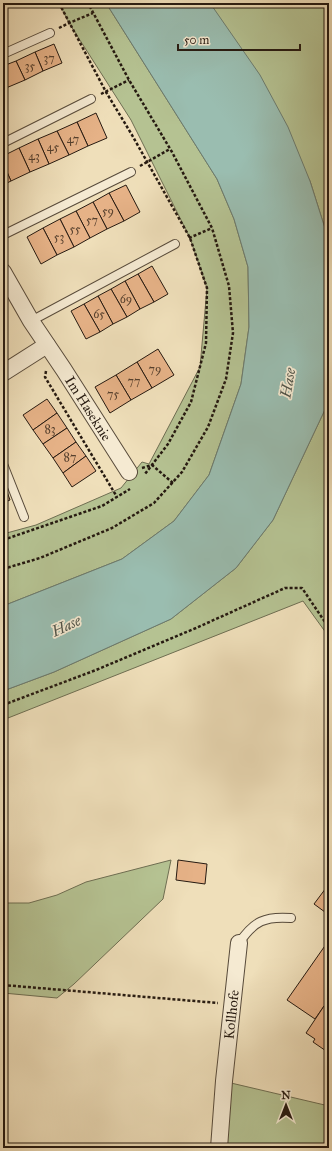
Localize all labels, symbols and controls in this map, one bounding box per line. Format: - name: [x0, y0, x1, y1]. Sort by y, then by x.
- scale bar: [178, 26, 300, 52]
- text: 50 m: [184, 33, 209, 47]
- house number: 37: [43, 51, 55, 65]
- house number: 35: [25, 59, 36, 73]
- house number: 47: [67, 132, 79, 146]
- house number: 45: [47, 140, 60, 154]
- house number: 43: [28, 149, 40, 163]
- house number: 59: [102, 204, 114, 218]
- house number: 57: [86, 213, 98, 227]
- house number: 55: [69, 222, 81, 236]
- house number: 53: [54, 230, 64, 244]
- house number: 69: [120, 292, 132, 306]
- house number: 65: [93, 307, 105, 321]
- house number: 79: [149, 362, 161, 376]
- water label: Hase: [276, 366, 300, 400]
- street label: Im Haseknie: [61, 373, 115, 444]
- house number: 77: [128, 374, 140, 388]
- house number: 75: [107, 387, 119, 401]
- house number: 83: [44, 422, 56, 436]
- house number: 87: [64, 450, 76, 464]
- water label: Hase: [48, 611, 84, 641]
- street label: Kollhofe: [221, 989, 243, 1040]
- north arrow: [266, 1085, 306, 1125]
- text: N: [281, 1089, 291, 1102]

